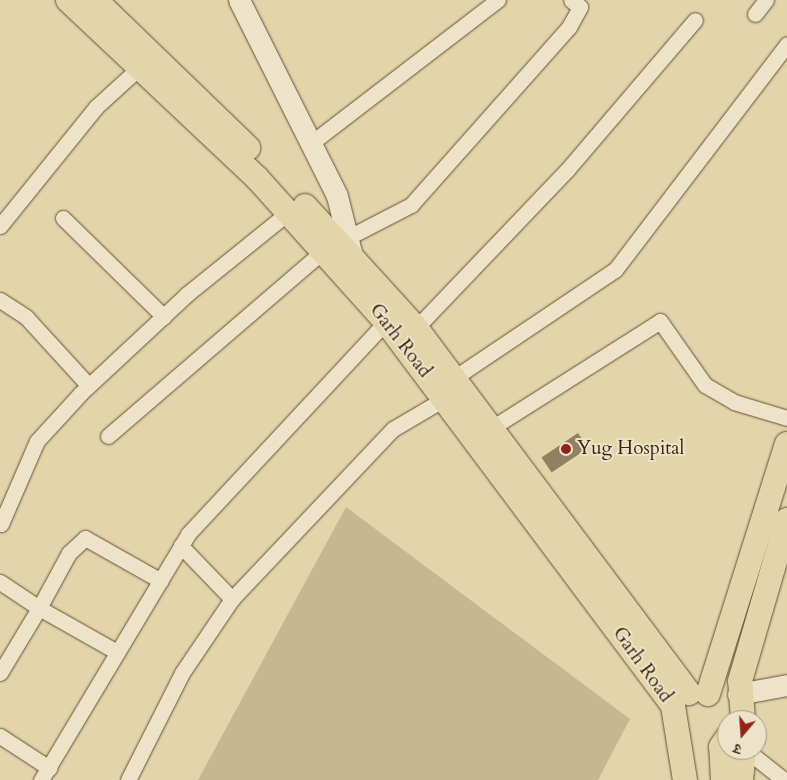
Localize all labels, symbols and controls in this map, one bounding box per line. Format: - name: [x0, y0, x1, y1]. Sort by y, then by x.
- street label: Garh Road: [364, 300, 436, 382]
- place label: Yug Hospital: [577, 438, 684, 460]
- marker: Yug Hospital: [559, 442, 573, 456]
- street label: Garh Road: [607, 623, 677, 707]
- north arrow: [717, 710, 767, 760]
- text: उ: [731, 739, 744, 759]

